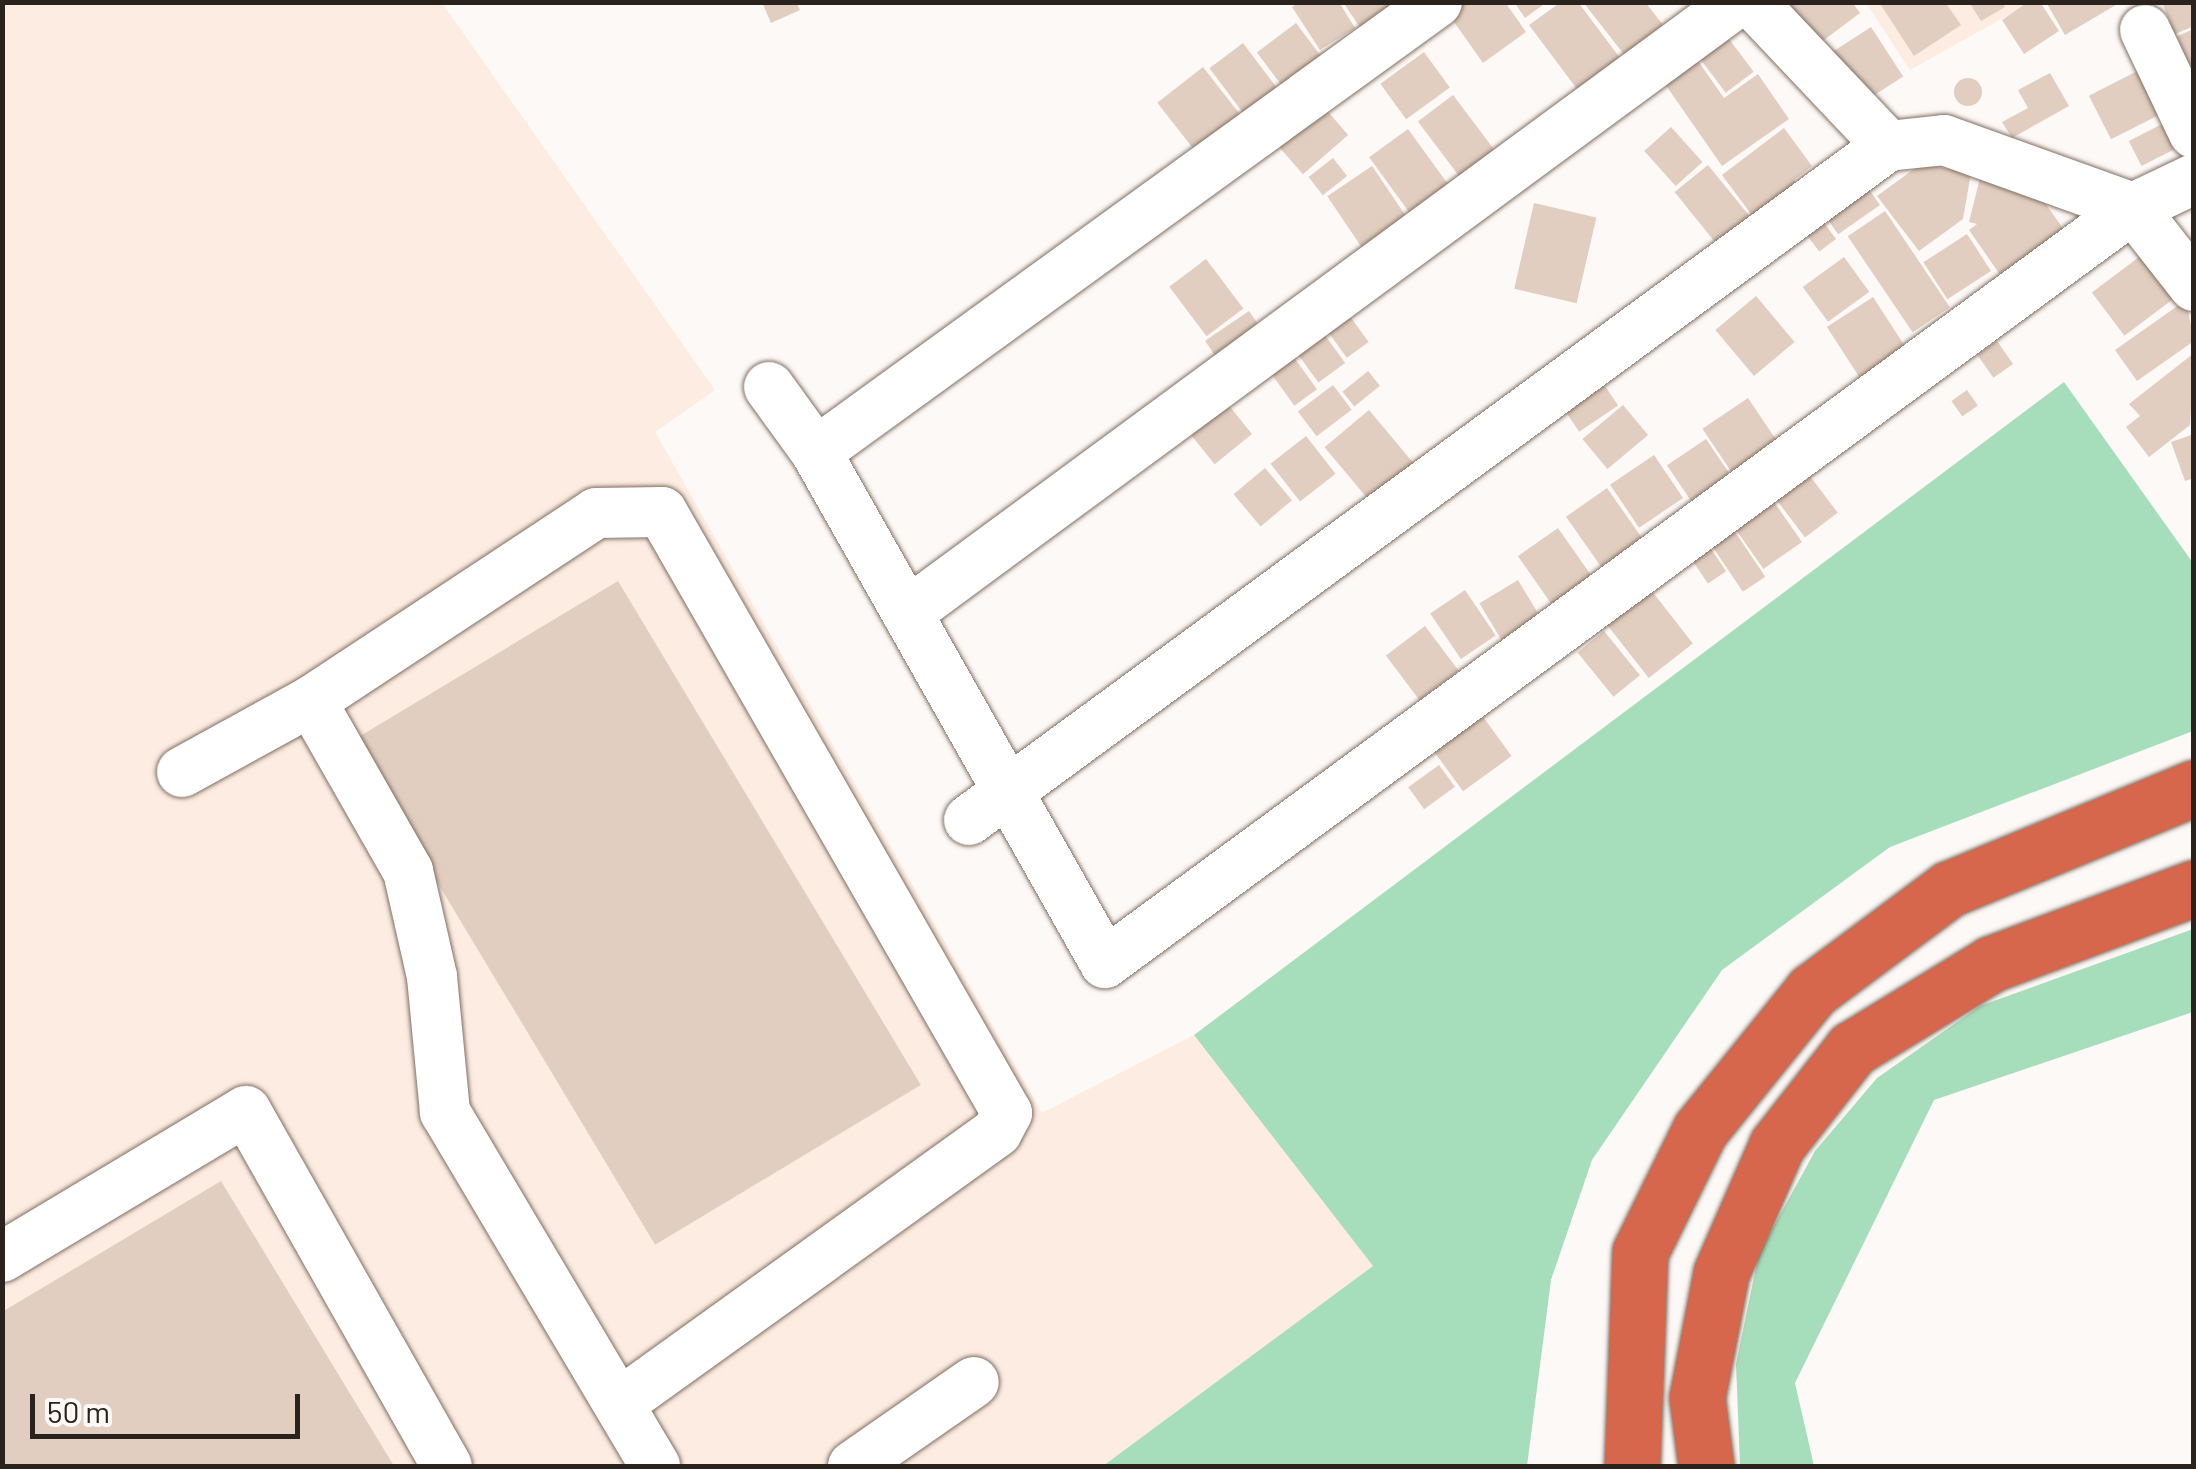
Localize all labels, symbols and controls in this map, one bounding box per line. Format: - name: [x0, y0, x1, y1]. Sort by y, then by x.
- scale bar: [35, 1374, 305, 1436]
- text: 50 m: [47, 1393, 110, 1429]

